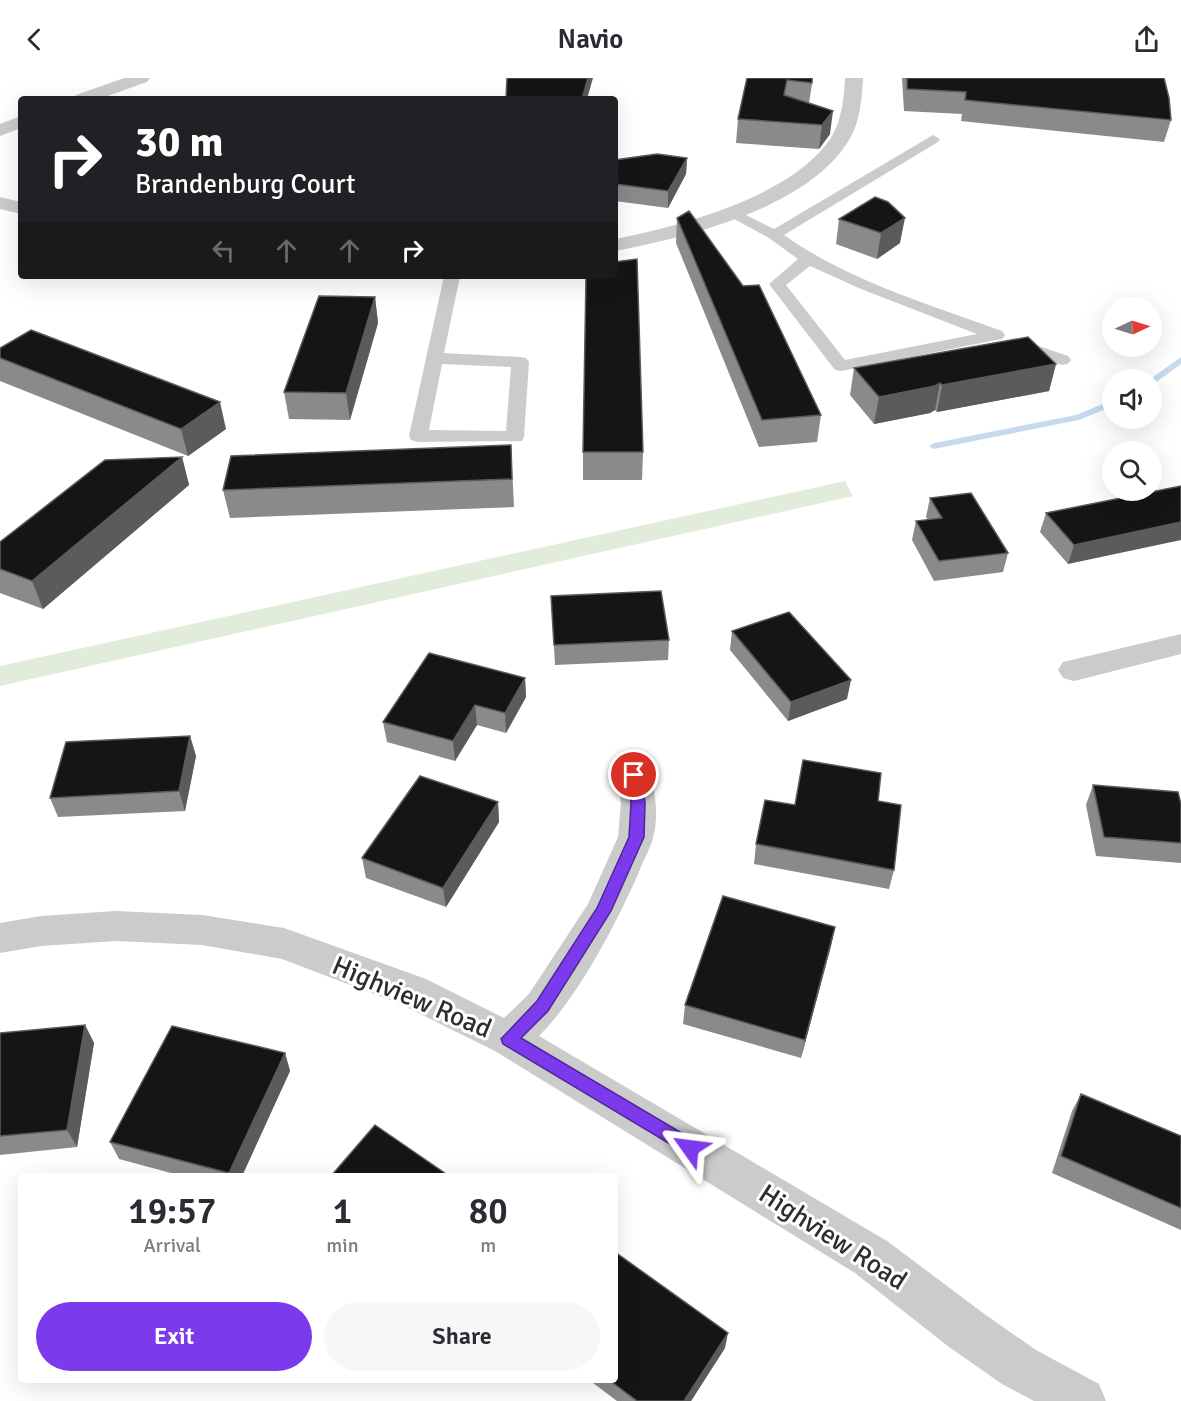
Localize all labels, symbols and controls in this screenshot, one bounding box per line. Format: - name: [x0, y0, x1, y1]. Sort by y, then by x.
- icon: back: [18, 23, 51, 56]
- text: Navio: [558, 23, 623, 56]
- icon: share: [1130, 23, 1163, 56]
- text: 30 m: [135, 117, 224, 168]
- icon: right: [36, 120, 114, 198]
- text: Brandenburg Court: [135, 168, 355, 201]
- icon: left: [207, 234, 240, 267]
- icon: ahead: [270, 234, 303, 267]
- icon: ahead: [333, 234, 366, 267]
- icon: right: [396, 234, 429, 267]
- north arrow: [1102, 297, 1162, 357]
- map controls: [1102, 297, 1162, 501]
- button: sound: [1102, 369, 1162, 429]
- button: search: [1102, 441, 1162, 501]
- pin: [608, 749, 659, 800]
- icon: arrive: [617, 758, 650, 791]
- street label: Highview Road: [327, 949, 496, 1046]
- position arrow: [658, 1116, 722, 1180]
- street label: Highview Road: [753, 1177, 913, 1297]
- text: 19:57: [128, 1189, 216, 1234]
- text: 1: [333, 1189, 352, 1234]
- text: 80: [469, 1189, 508, 1234]
- text: Arrival: [143, 1233, 201, 1258]
- text: min: [326, 1233, 359, 1258]
- text: m: [480, 1233, 496, 1258]
- button: Exit: [36, 1302, 312, 1371]
- button: Share: [324, 1302, 600, 1371]

